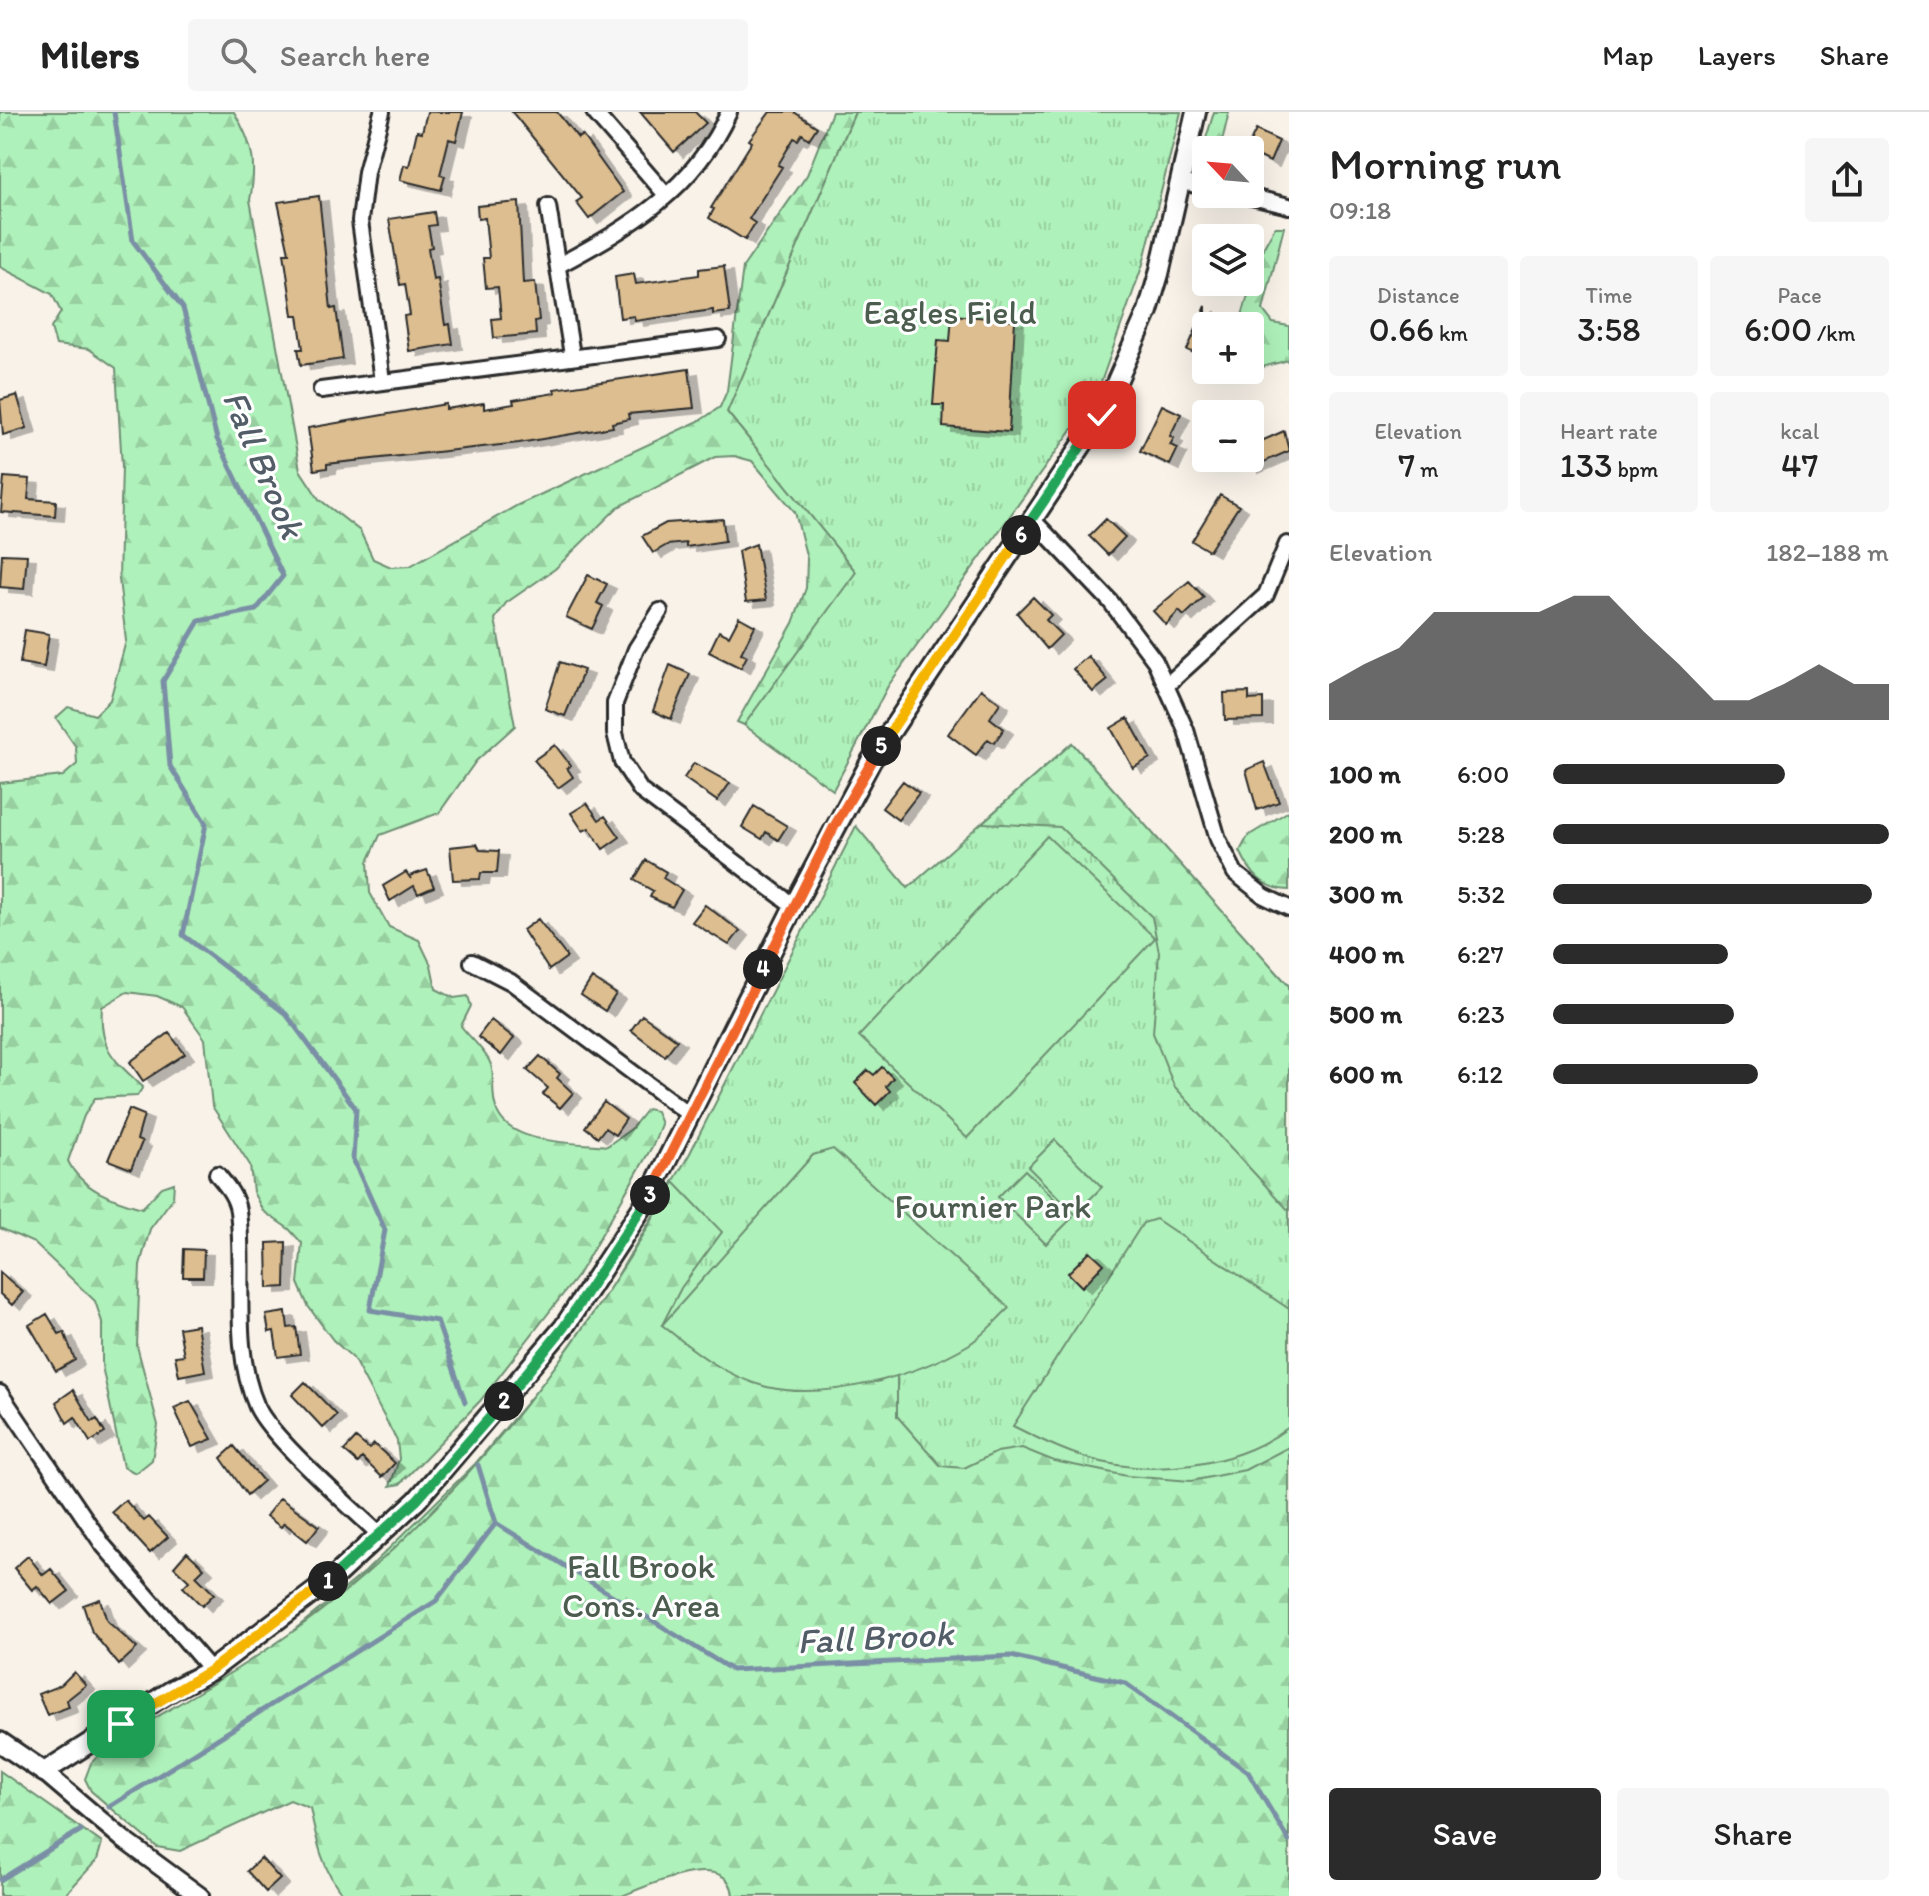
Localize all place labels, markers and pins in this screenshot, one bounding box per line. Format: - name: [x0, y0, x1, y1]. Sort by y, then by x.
- pin: [1068, 381, 1136, 449]
- pin: 6: [1001, 515, 1041, 555]
- pin: 5: [861, 726, 901, 766]
- pin: 4: [743, 949, 783, 989]
- pin: 3: [630, 1175, 670, 1215]
- pin: 2: [484, 1381, 524, 1421]
- pin: 1: [308, 1561, 348, 1601]
- pin: [87, 1690, 155, 1758]

